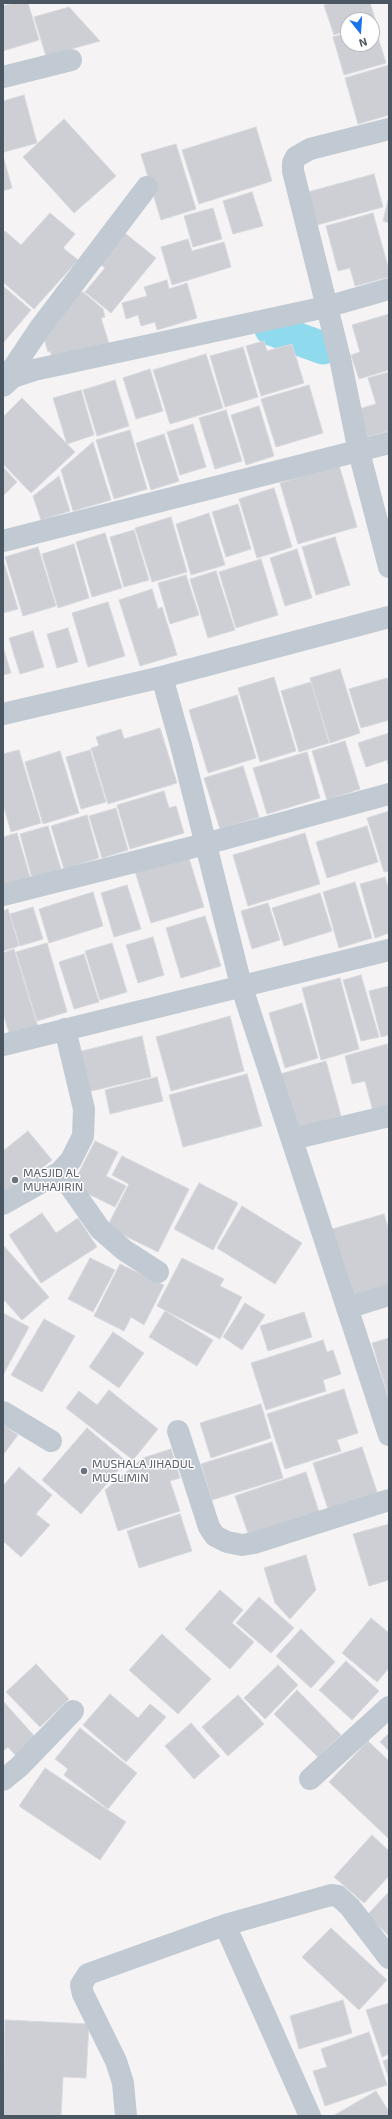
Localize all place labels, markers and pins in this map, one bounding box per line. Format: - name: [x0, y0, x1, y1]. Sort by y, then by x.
- place label: MASJID AL MUHAJIRIN: [23, 1166, 83, 1194]
- marker: MASJID AL MUHAJIRIN: [10, 1175, 20, 1185]
- place label: MUSHALA JIHADUL MUSLIMIN: [92, 1457, 194, 1485]
- marker: MUSHALA JIHADUL MUSLIMIN: [79, 1466, 89, 1476]

